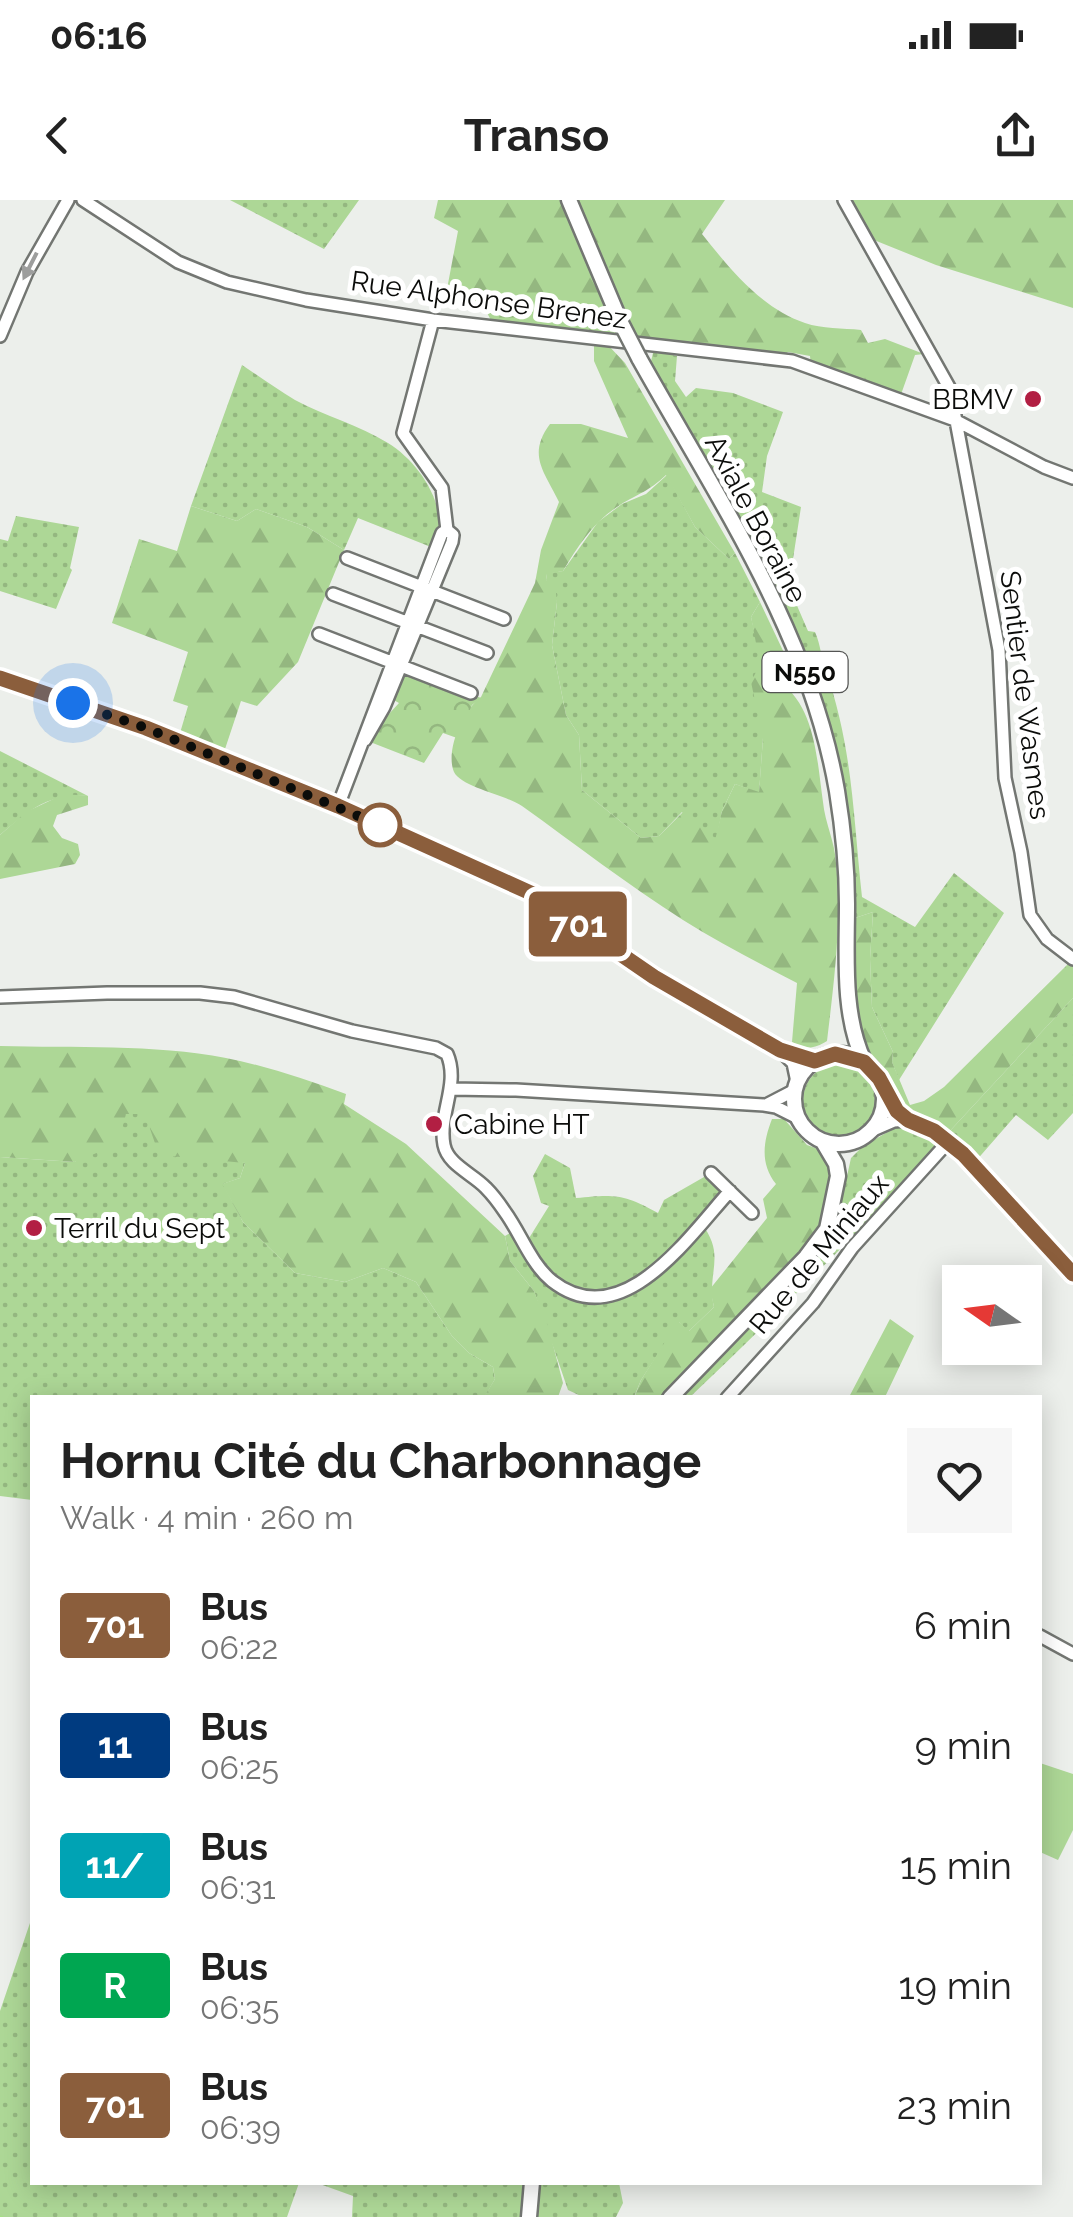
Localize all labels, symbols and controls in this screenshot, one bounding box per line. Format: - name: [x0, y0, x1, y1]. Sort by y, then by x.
- text: 06:16: [50, 13, 148, 58]
- icon: back: [30, 108, 85, 163]
- icon: share: [988, 108, 1043, 163]
- text: Transo: [464, 109, 609, 162]
- one-way arrow: [22, 252, 39, 281]
- street label: Rue Alphonse Brenez: [349, 264, 629, 336]
- place label: BBMV: [932, 383, 1013, 416]
- marker: BBMV: [1022, 388, 1044, 410]
- street label: Axiale Boraine: [698, 430, 814, 608]
- street label: Sentier de Wasmes: [993, 569, 1057, 821]
- road number: N550: [762, 652, 848, 692]
- your location: [48, 678, 98, 728]
- unlabelled marker: [359, 804, 401, 846]
- line badge: 701: [520, 892, 636, 956]
- text: 701: [549, 904, 607, 945]
- place label: Cabine HT: [454, 1108, 590, 1141]
- marker: Cabine HT: [423, 1113, 445, 1135]
- street label: Rue de Miniaux: [743, 1167, 895, 1341]
- place label: Terril du Sept: [54, 1212, 226, 1245]
- marker: Terril du Sept: [23, 1217, 45, 1239]
- north arrow: [942, 1265, 1042, 1365]
- map controls: [942, 1265, 1042, 1365]
- button: heart: [907, 1428, 1012, 1533]
- text: Hornu Cité du Charbonnage: [60, 1433, 701, 1489]
- text: Walk · 4 min · 260 m: [60, 1499, 353, 1536]
- text: Bus: [200, 1584, 268, 1629]
- text: 6 min: [914, 1603, 1012, 1648]
- text: 701: [86, 1605, 144, 1646]
- text: 06:22: [200, 1629, 278, 1666]
- text: Bus: [200, 1704, 268, 1749]
- text: 9 min: [915, 1723, 1012, 1768]
- text: 11: [98, 1725, 132, 1766]
- text: 06:25: [200, 1749, 279, 1786]
- text: Bus: [200, 1824, 268, 1869]
- text: 15 min: [900, 1843, 1012, 1888]
- text: 11/: [85, 1845, 145, 1886]
- text: 06:31: [200, 1869, 276, 1906]
- text: Bus: [200, 1944, 268, 1989]
- text: 19 min: [898, 1963, 1012, 2008]
- text: R: [103, 1965, 127, 2006]
- text: 06:35: [200, 1989, 279, 2026]
- text: Bus: [200, 2064, 268, 2109]
- text: 23 min: [897, 2083, 1012, 2128]
- text: 701: [86, 2085, 144, 2126]
- text: 06:39: [200, 2109, 281, 2146]

